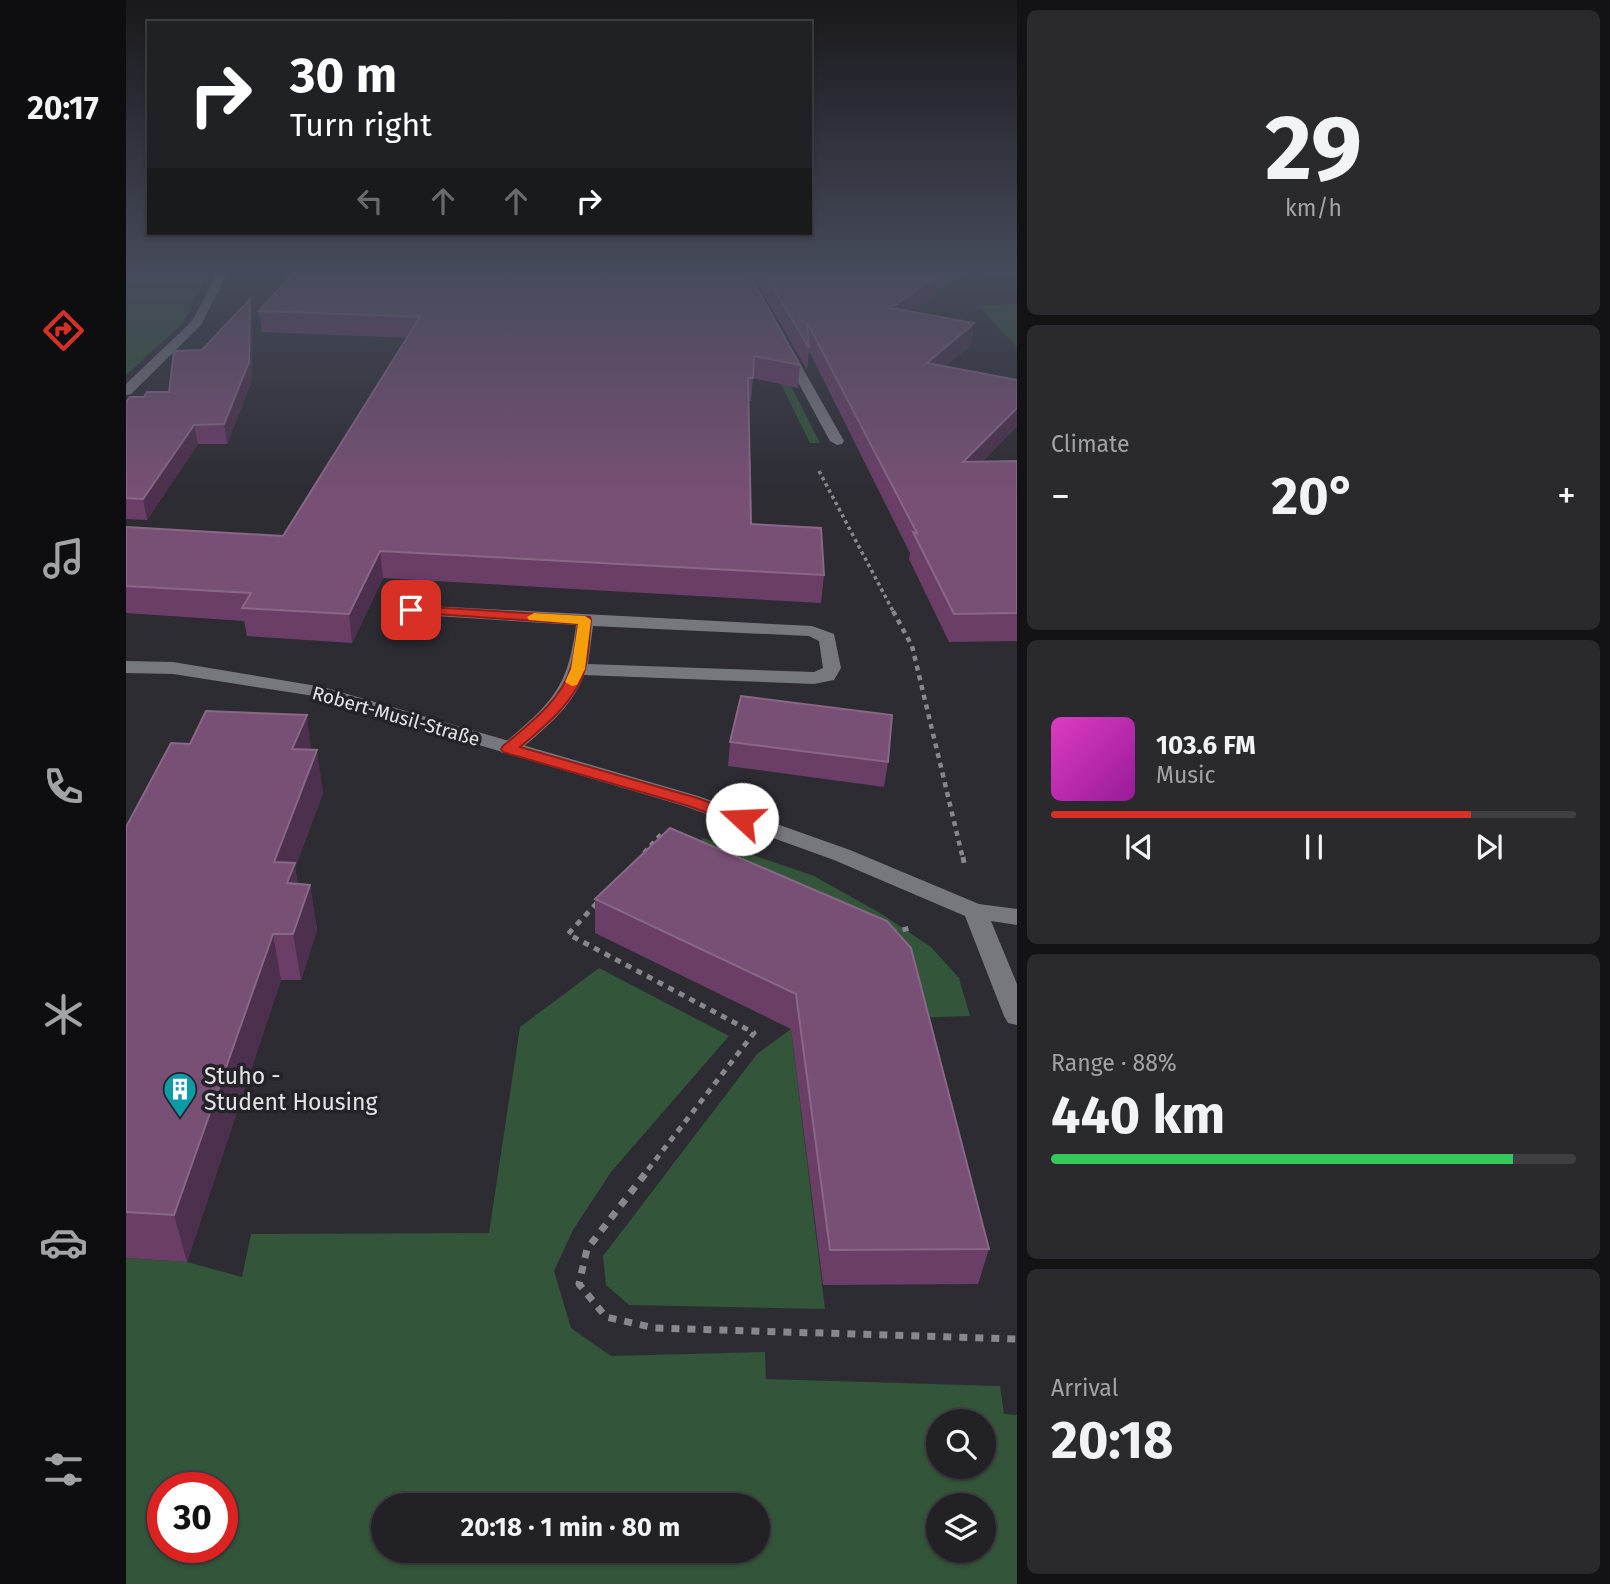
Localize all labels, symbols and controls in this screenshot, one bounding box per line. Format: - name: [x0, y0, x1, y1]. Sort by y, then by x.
- text: 30 m: [290, 46, 397, 105]
- icon: right: [175, 49, 266, 140]
- text: 20:17: [27, 89, 99, 127]
- text: 29: [1265, 94, 1362, 203]
- text: Turn right: [290, 106, 432, 144]
- icon: left: [351, 182, 389, 220]
- icon: ahead: [424, 182, 462, 220]
- icon: ahead: [497, 182, 535, 220]
- icon: right: [570, 182, 608, 220]
- text: km/h: [1285, 194, 1342, 222]
- icon: directions: [39, 306, 88, 355]
- text: Climate: [1051, 430, 1130, 458]
- text: 20°: [1271, 465, 1356, 528]
- text: −: [1051, 473, 1070, 519]
- text: +: [1557, 473, 1576, 519]
- icon: music: [39, 534, 88, 583]
- pin: [381, 580, 441, 640]
- icon: arrive: [392, 591, 430, 629]
- street label: Robert-Musil-Straße: [310, 681, 482, 751]
- text: 103.6 FM: [1156, 730, 1256, 761]
- text: Music: [1156, 761, 1216, 789]
- icon: phone: [39, 762, 88, 811]
- position arrow: [705, 782, 779, 856]
- icon: previous: [1120, 828, 1158, 866]
- icon: pause: [1295, 828, 1333, 866]
- icon: next: [1470, 828, 1508, 866]
- icon: climate: [39, 990, 88, 1039]
- text: Range · 88%: [1051, 1049, 1177, 1077]
- place label: Stuho - Student Housing: [204, 1062, 378, 1116]
- building icon: Stuho - Student Housing: [161, 1070, 199, 1119]
- text: 440 km: [1051, 1084, 1225, 1147]
- icon: car: [39, 1218, 88, 1267]
- text: Arrival: [1051, 1374, 1118, 1402]
- map controls: [926, 1409, 996, 1563]
- button: search: [926, 1409, 996, 1479]
- text: 20:18: [1051, 1409, 1173, 1472]
- icon: filters: [39, 1445, 88, 1494]
- speed limit sign: 30: [147, 1472, 238, 1563]
- button: layers: [926, 1493, 996, 1563]
- text: 20:18 · 1 min · 80 m: [461, 1512, 680, 1543]

